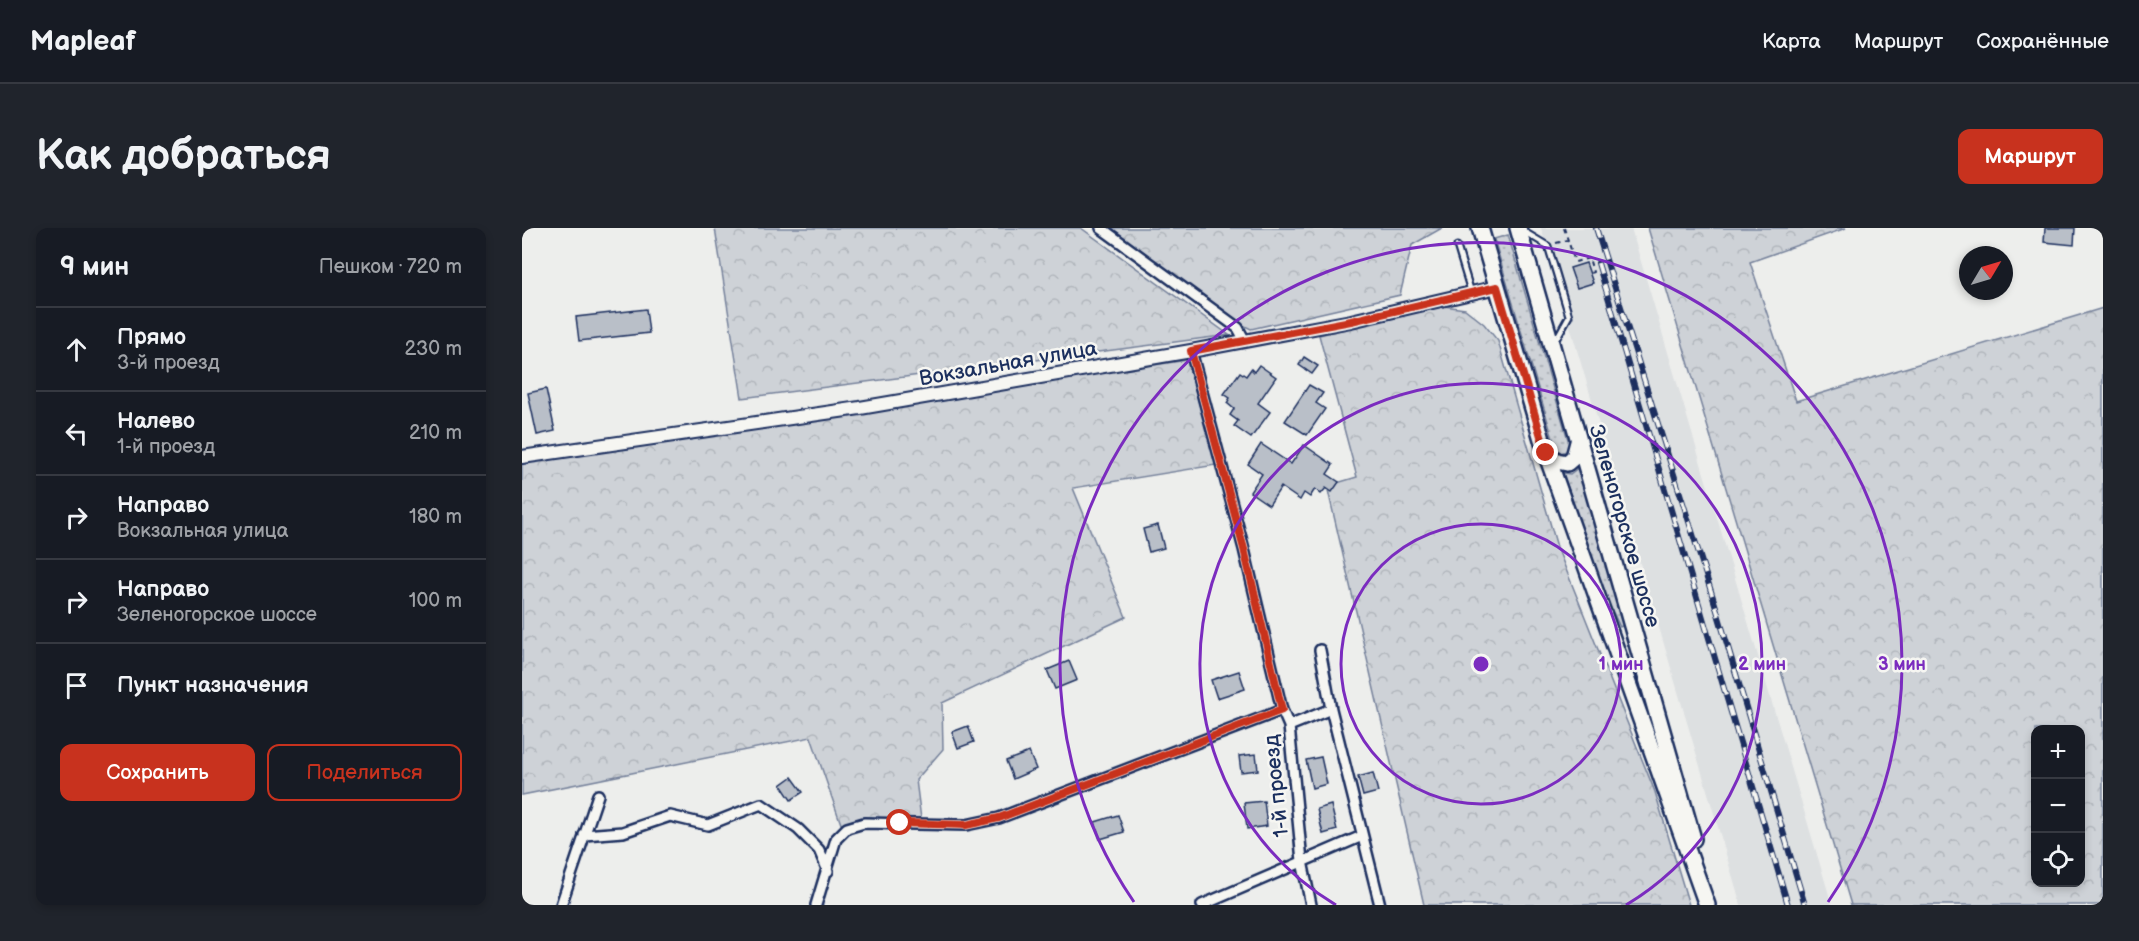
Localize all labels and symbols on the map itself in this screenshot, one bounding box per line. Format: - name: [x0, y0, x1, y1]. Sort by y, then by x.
- north arrow: [1959, 246, 2013, 300]
- street label: Вокзальная улица: [917, 335, 1099, 391]
- street label: Зеленогорское шоссе: [1584, 422, 1666, 631]
- route end: [1532, 439, 1558, 465]
- centre of rings: [1471, 654, 1491, 674]
- text: 1 мин: [1599, 654, 1643, 675]
- text: 2 мин: [1738, 654, 1786, 675]
- text: 3 мин: [1878, 654, 1926, 675]
- street label: 1-й проезд: [1259, 733, 1294, 838]
- route start: [886, 809, 912, 835]

